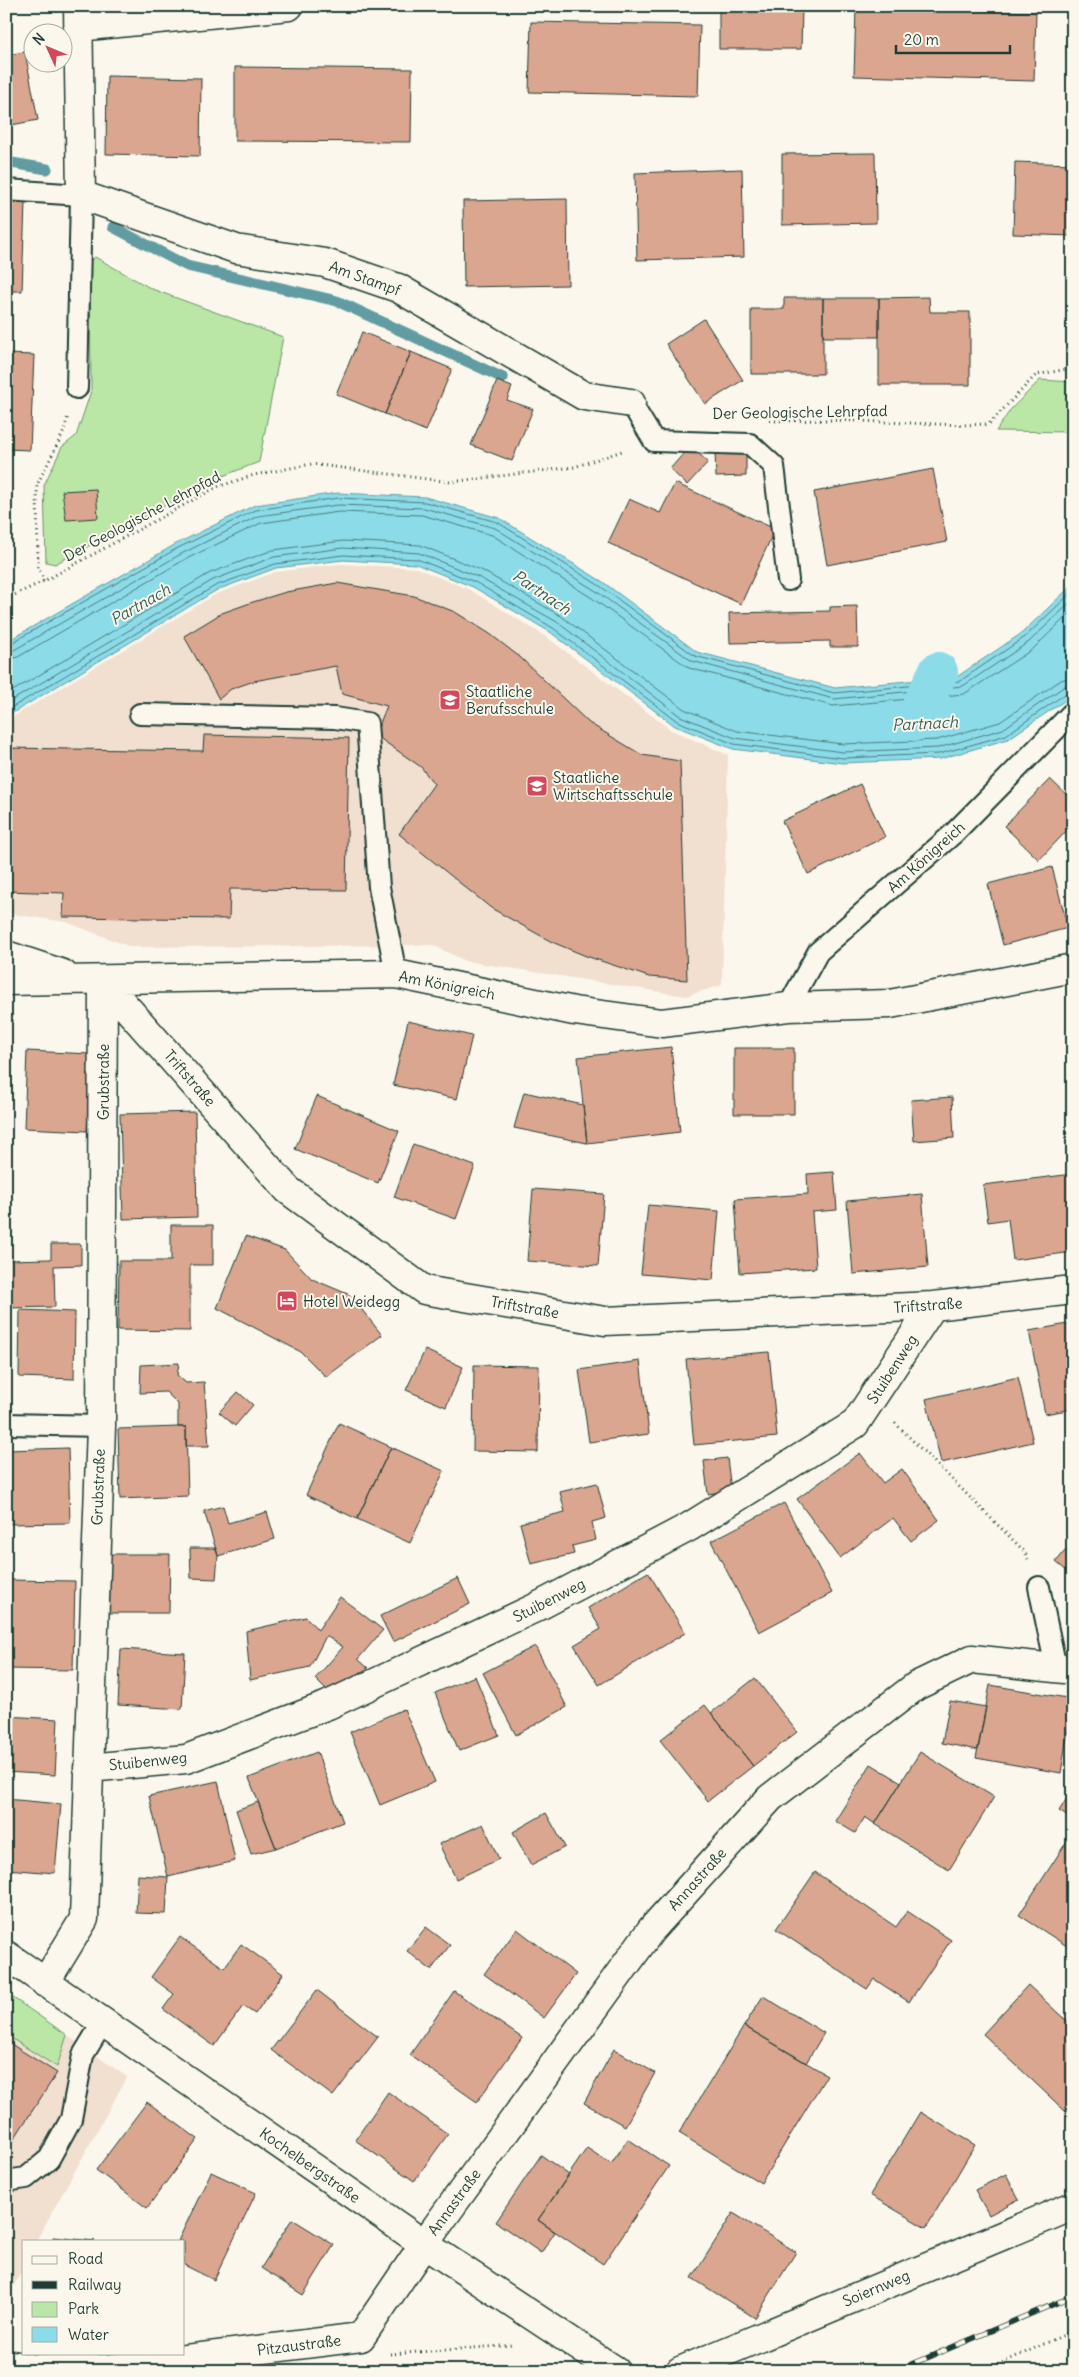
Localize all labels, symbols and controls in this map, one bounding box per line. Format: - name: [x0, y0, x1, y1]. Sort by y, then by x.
- north arrow: [22, 22, 72, 72]
- scale bar: [896, 22, 1010, 54]
- text: N: [29, 29, 48, 49]
- text: 20 m: [904, 30, 939, 49]
- street label: Am Stampf: [327, 256, 404, 300]
- street label: Der Geologische Lehrpfad: [712, 401, 888, 423]
- street label: Der Geologische Lehrpfad: [60, 466, 224, 565]
- water label: Partnach: [509, 565, 576, 619]
- water label: Partnach: [106, 578, 174, 629]
- place label: Staatliche Berufsschule: [466, 682, 554, 718]
- school or university icon: Staatliche Berufsschule: [438, 688, 462, 712]
- water label: Partnach: [892, 711, 959, 735]
- place label: Staatliche Wirtschaftsschule: [553, 768, 673, 804]
- school or university icon: Staatliche Wirtschaftsschule: [525, 774, 549, 798]
- street label: Am Königreich: [883, 817, 969, 897]
- street label: Am Königreich: [397, 966, 497, 1004]
- street label: Grubstraße: [94, 1044, 113, 1120]
- street label: Triftstraße: [160, 1046, 220, 1110]
- hotel icon: Hotel Weidegg: [275, 1289, 299, 1313]
- place label: Hotel Weidegg: [303, 1292, 400, 1311]
- street label: Triftstraße: [489, 1292, 561, 1322]
- street label: Triftstraße: [893, 1293, 963, 1317]
- street label: Stuibenweg: [863, 1331, 921, 1407]
- street label: Grubstraße: [87, 1448, 109, 1526]
- street label: Stuibenweg: [510, 1574, 588, 1626]
- street label: Stuibenweg: [108, 1747, 188, 1775]
- street label: Annastraße: [664, 1844, 730, 1914]
- street label: Kochelbergstraße: [256, 2123, 364, 2207]
- street label: Annastraße: [423, 2165, 485, 2239]
- legend: [22, 2240, 185, 2354]
- text: Road: [68, 2249, 103, 2268]
- street label: Soiernweg: [840, 2265, 912, 2311]
- text: Railway: [68, 2275, 122, 2294]
- text: Park: [68, 2299, 99, 2318]
- text: Water: [68, 2325, 109, 2344]
- street label: Pitzaustraße: [256, 2330, 342, 2360]

